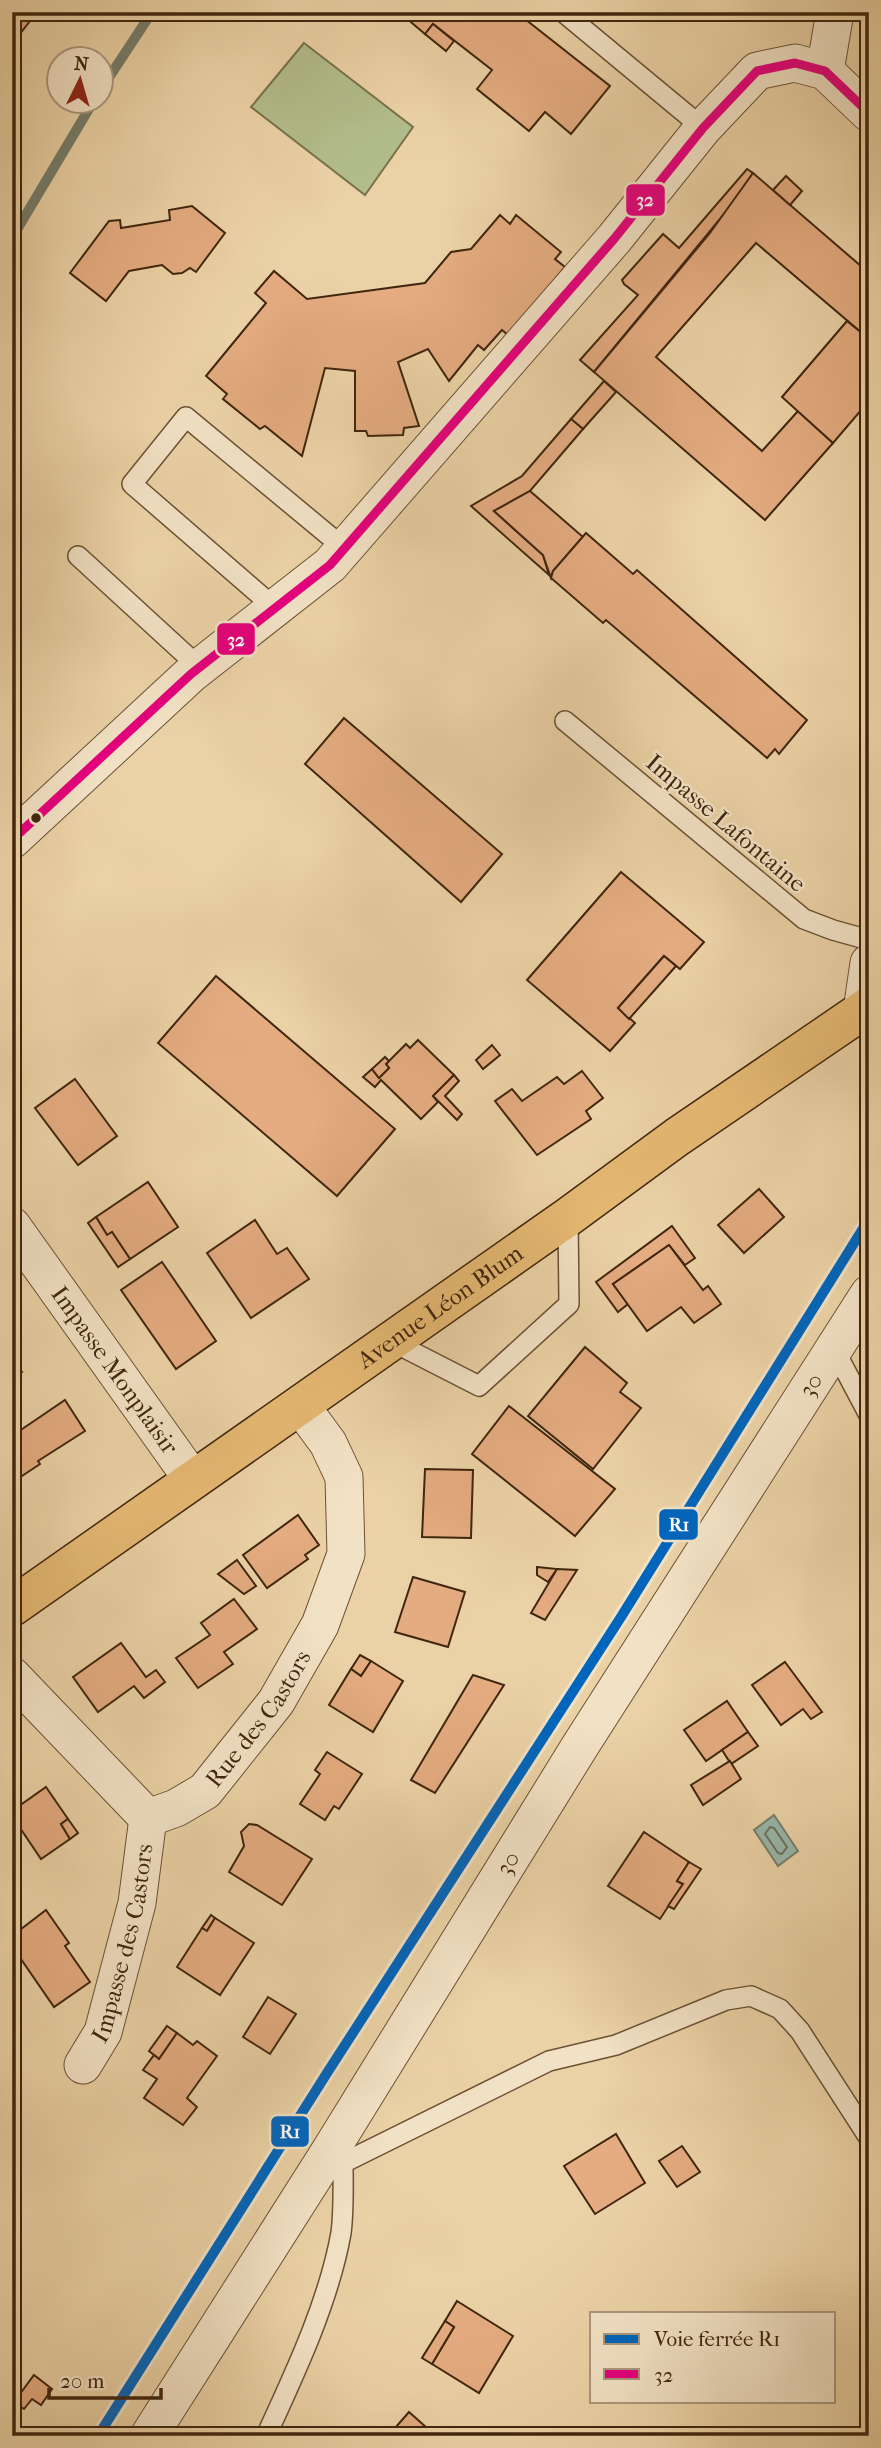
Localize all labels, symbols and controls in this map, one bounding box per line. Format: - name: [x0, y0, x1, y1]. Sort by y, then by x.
- north arrow: [46, 46, 116, 116]
- text: N: [73, 52, 90, 76]
- line badge: 32: [625, 183, 666, 217]
- text: 32: [636, 189, 654, 211]
- line badge: 32: [216, 622, 256, 656]
- text: 32: [227, 629, 245, 651]
- street label: Impasse Lafontaine: [641, 748, 812, 898]
- unlabelled marker: [29, 811, 43, 825]
- street label: Avenue Léon Blum: [351, 1239, 528, 1375]
- street label: Impasse Monplaisir: [45, 1281, 185, 1460]
- street label: 30: [793, 1368, 829, 1402]
- line badge: R1: [658, 1508, 699, 1541]
- text: R1: [669, 1514, 689, 1536]
- street label: Rue des Castors: [200, 1645, 317, 1793]
- street label: Impasse des Castors: [86, 1842, 159, 2048]
- street label: 30: [490, 1846, 526, 1880]
- line badge: R1: [270, 2115, 310, 2148]
- text: R1: [280, 2121, 300, 2143]
- legend: [590, 2312, 836, 2402]
- text: Voie ferrée R1: [653, 2327, 781, 2351]
- scale bar: [49, 2357, 161, 2401]
- text: 32: [654, 2363, 674, 2387]
- text: 20 m: [60, 2369, 105, 2393]

